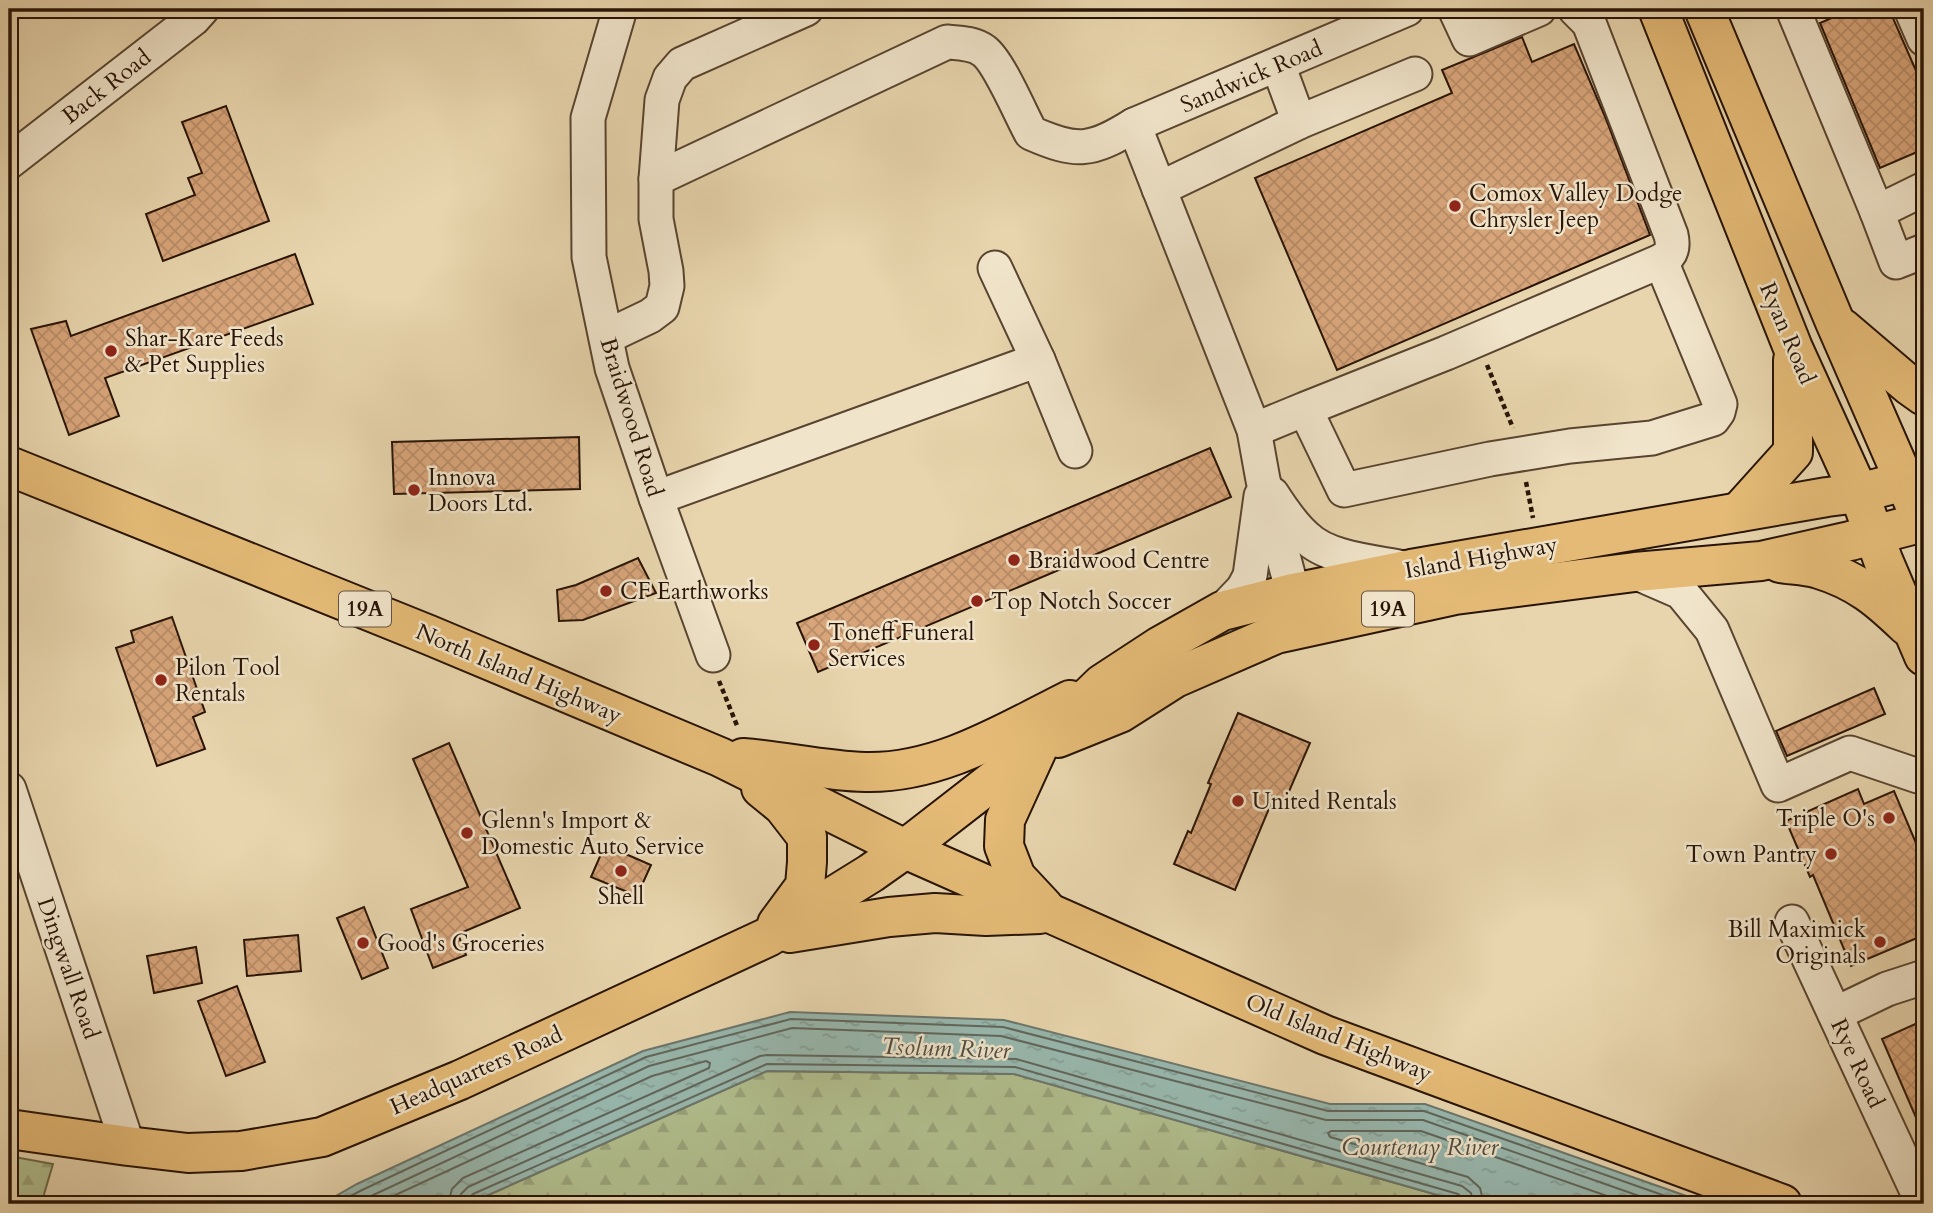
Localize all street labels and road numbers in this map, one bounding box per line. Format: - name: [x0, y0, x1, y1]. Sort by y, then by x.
- street label: Sandwick Road: [1176, 32, 1328, 120]
- street label: Back Road: [55, 41, 158, 131]
- street label: Ryan Road: [1752, 278, 1823, 390]
- street label: Braidwood Road: [593, 334, 671, 501]
- street label: Island Highway: [1402, 529, 1560, 586]
- road number: 19A: [339, 592, 391, 626]
- road number: 19A: [1362, 592, 1414, 626]
- street label: North Island Highway: [411, 616, 627, 731]
- street label: Dingwall Road: [30, 893, 108, 1044]
- street label: Old Island Highway: [1241, 986, 1437, 1089]
- street label: Rye Road: [1823, 1013, 1892, 1114]
- street label: Headquarters Road: [385, 1018, 568, 1122]

